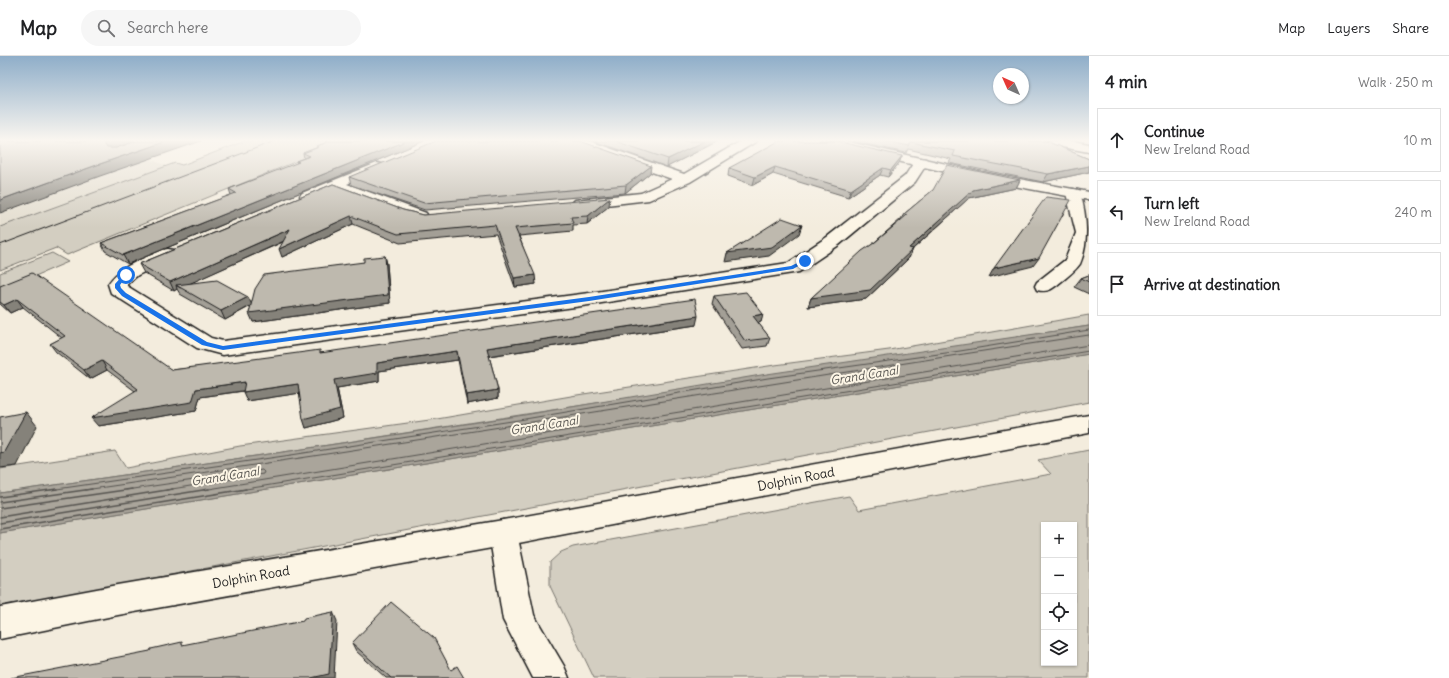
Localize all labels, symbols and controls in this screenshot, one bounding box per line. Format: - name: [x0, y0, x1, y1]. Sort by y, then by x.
- search box: [81, 10, 361, 46]
- text: Map: [20, 16, 57, 40]
- icon: search: [95, 17, 117, 39]
- text: Search here: [127, 18, 208, 37]
- text: Map: [1278, 19, 1305, 37]
- text: Layers: [1327, 19, 1370, 37]
- text: Share: [1392, 19, 1429, 37]
- north arrow: [993, 68, 1029, 104]
- text: 4 min: [1105, 71, 1147, 93]
- text: Walk · 250 m: [1358, 74, 1433, 91]
- text: Continue: [1144, 122, 1205, 141]
- icon: ahead: [1106, 129, 1128, 151]
- text: 10 m: [1404, 132, 1432, 149]
- text: New Ireland Road: [1144, 141, 1250, 158]
- text: Turn left: [1144, 194, 1199, 213]
- icon: left: [1106, 201, 1128, 223]
- text: 240 m: [1395, 204, 1432, 221]
- text: New Ireland Road: [1144, 213, 1250, 230]
- route end: [796, 252, 814, 270]
- route start: [117, 266, 135, 284]
- icon: arrive: [1106, 273, 1128, 295]
- text: Arrive at destination: [1144, 275, 1280, 294]
- water label: Grand Canal: [829, 362, 901, 388]
- water label: Grand Canal: [509, 412, 581, 438]
- water label: Grand Canal: [190, 463, 262, 489]
- street label: Dolphin Road: [756, 463, 836, 495]
- map controls: [1041, 522, 1077, 666]
- button: +: [1041, 522, 1077, 558]
- button: −: [1041, 558, 1077, 594]
- street label: Dolphin Road: [211, 562, 291, 592]
- button: locate: [1041, 594, 1077, 630]
- button: layers: [1041, 630, 1077, 666]

